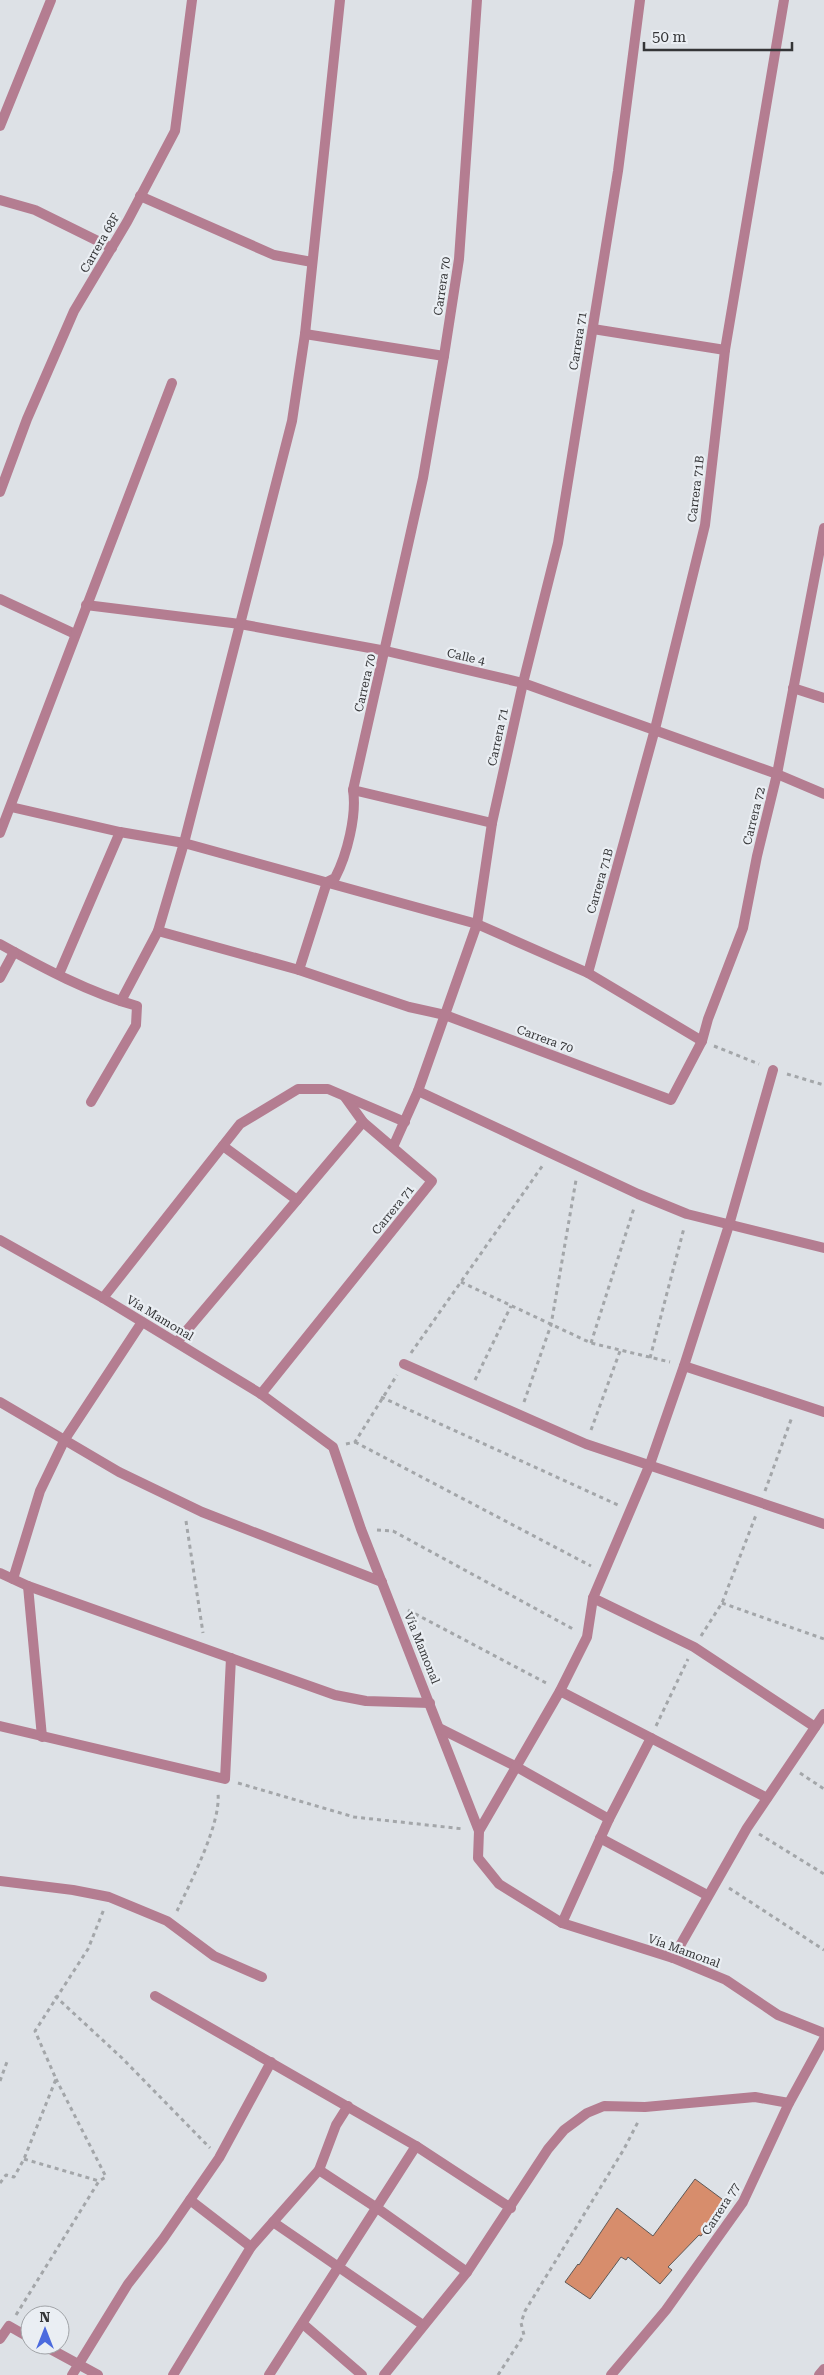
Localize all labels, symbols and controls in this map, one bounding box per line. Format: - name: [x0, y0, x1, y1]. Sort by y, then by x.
- scale bar: [644, 20, 792, 52]
- text: 50 m: [652, 28, 687, 46]
- street label: Carrera 68F: [77, 211, 123, 275]
- street label: Carrera 70: [431, 255, 453, 316]
- street label: Carrera 71: [566, 310, 590, 371]
- street label: Carrera 71B: [685, 455, 707, 523]
- street label: Calle 4: [445, 646, 487, 668]
- street label: Carrera 70: [352, 652, 379, 713]
- street label: Carrera 71: [485, 706, 511, 767]
- street label: Carrera 72: [740, 785, 768, 846]
- street label: Carrera 71B: [584, 847, 616, 915]
- street label: Carrera 70: [515, 1022, 575, 1056]
- street label: Carrera 71: [369, 1182, 417, 1237]
- street label: Vía Mamonal: [124, 1292, 196, 1344]
- street label: Vía Mamonal: [401, 1610, 443, 1686]
- street label: Vía Mamonal: [646, 1931, 722, 1971]
- street label: Carrera 77: [699, 2180, 743, 2238]
- north arrow: [20, 2305, 70, 2355]
- text: N: [40, 2309, 51, 2325]

